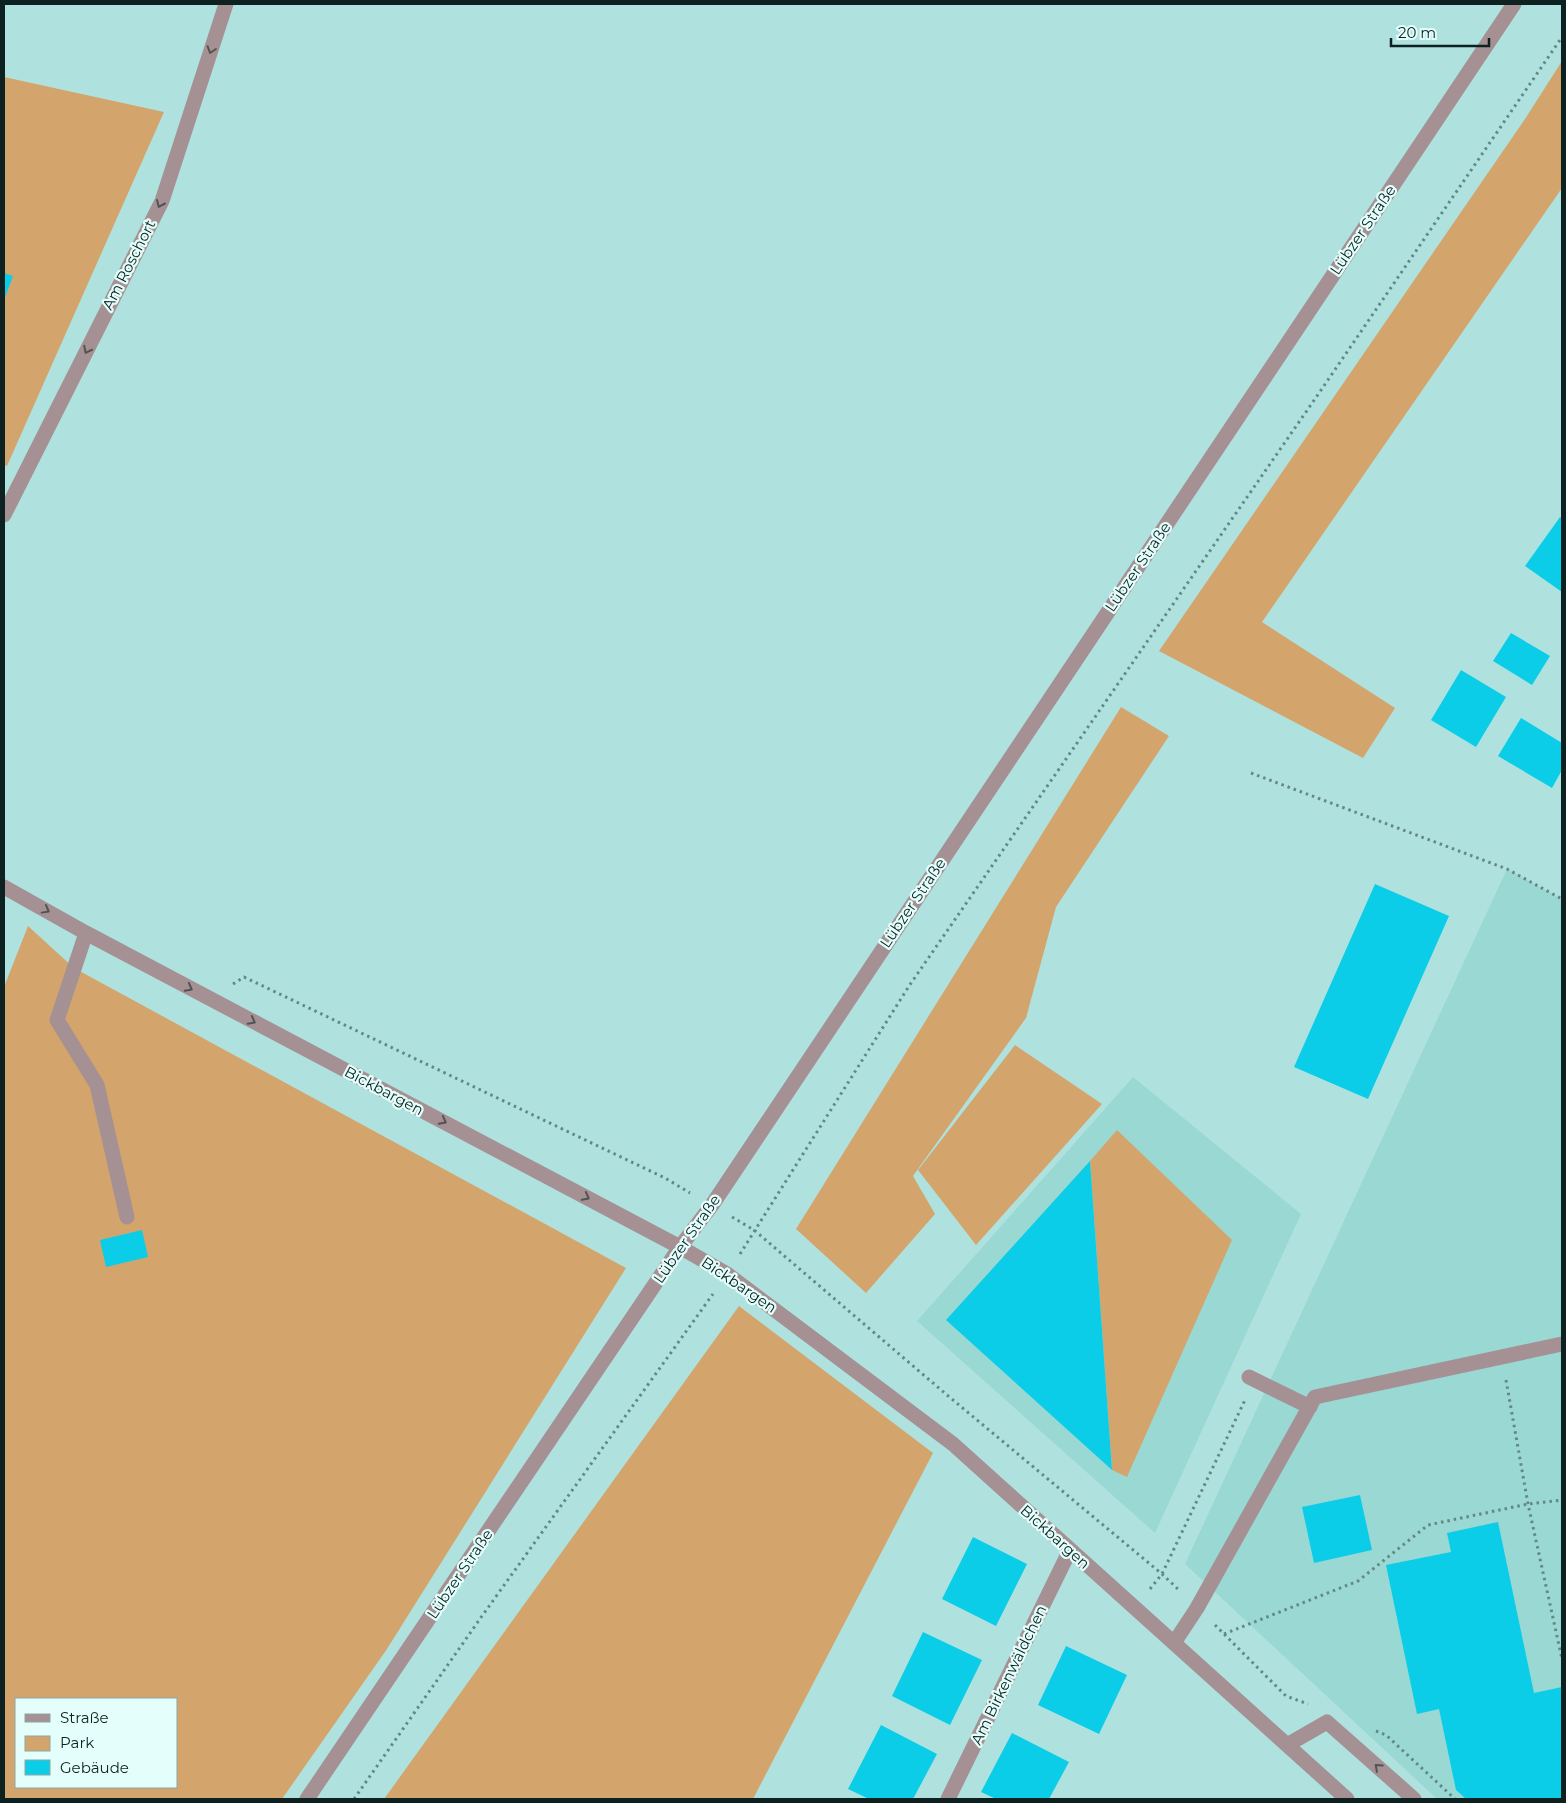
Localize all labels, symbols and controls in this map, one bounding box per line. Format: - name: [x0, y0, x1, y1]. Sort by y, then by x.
- scale bar: [1391, 15, 1488, 47]
- text: 20 m: [1398, 23, 1436, 42]
- one-way arrow: [206, 45, 216, 54]
- street label: Lübzer Straße: [1326, 181, 1400, 278]
- one-way arrow: [155, 199, 166, 208]
- street label: Am Roschort: [98, 217, 159, 313]
- one-way arrow: [83, 344, 93, 353]
- street label: Lübzer Straße: [1101, 518, 1175, 615]
- street label: Lübzer Straße: [876, 854, 950, 951]
- one-way arrow: [41, 904, 50, 914]
- one-way arrow: [184, 981, 193, 991]
- one-way arrow: [247, 1015, 256, 1025]
- street label: Bickbargen: [341, 1062, 427, 1119]
- one-way arrow: [437, 1115, 446, 1125]
- one-way arrow: [581, 1191, 590, 1201]
- street label: Lübzer Straße: [649, 1191, 724, 1287]
- street label: Bickbargen: [698, 1252, 781, 1317]
- street label: Bickbargen: [1017, 1500, 1094, 1573]
- street label: Lübzer Straße: [423, 1525, 497, 1622]
- street label: Am Birkenwäldchen: [966, 1602, 1051, 1748]
- legend: [15, 1698, 178, 1788]
- text: Straße: [60, 1708, 109, 1727]
- text: Park: [60, 1733, 94, 1752]
- text: Gebäude: [60, 1758, 129, 1777]
- one-way arrow: [1374, 1764, 1383, 1773]

